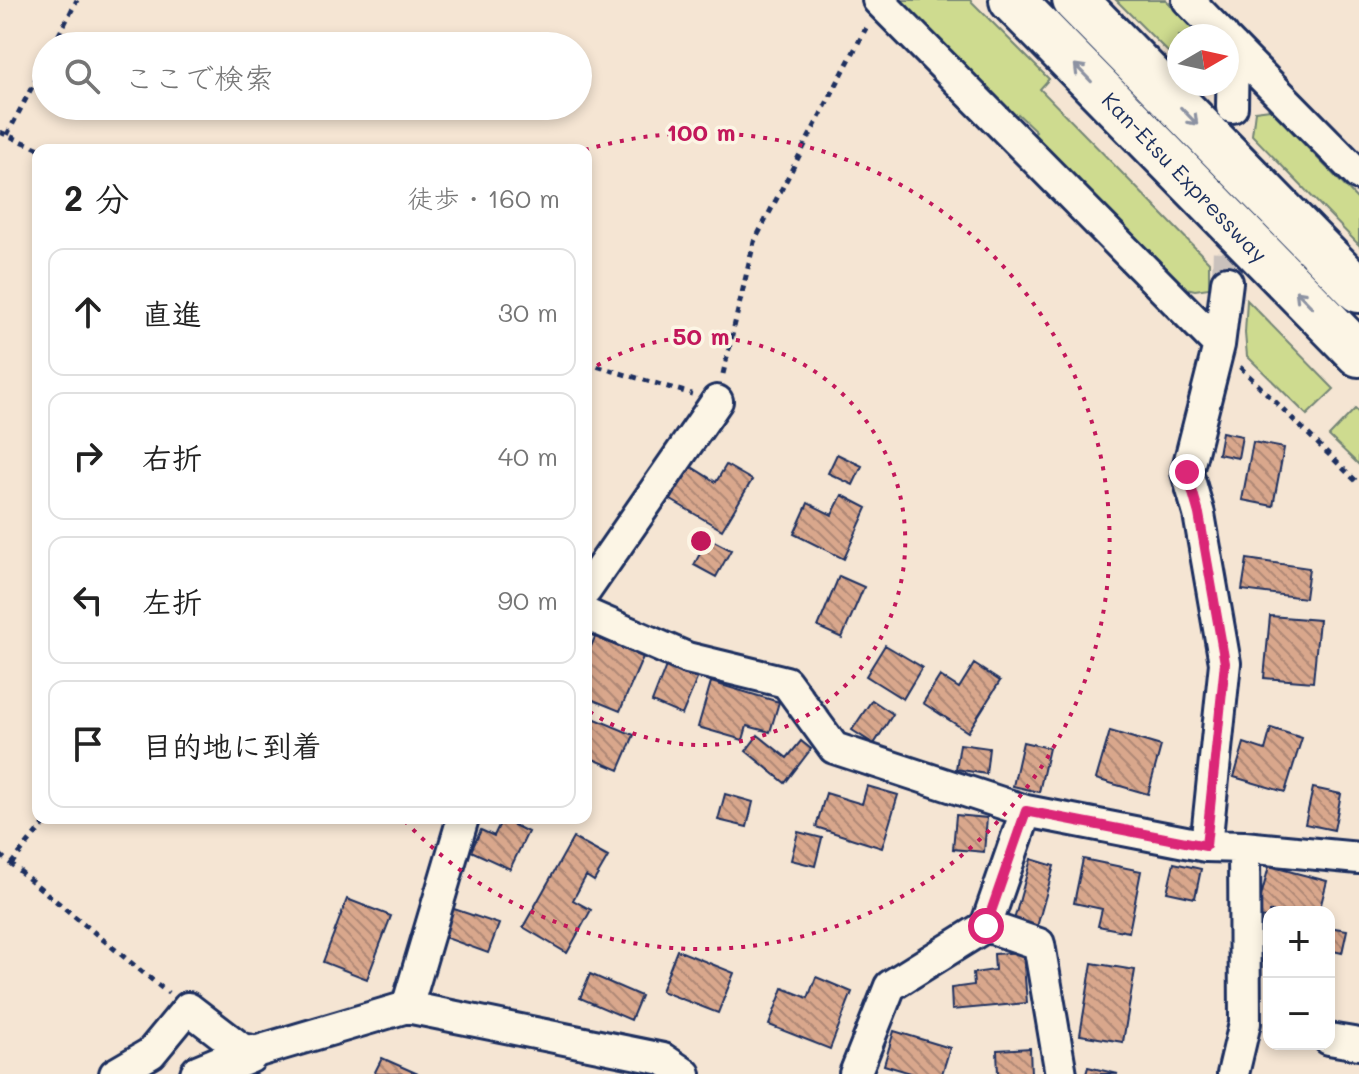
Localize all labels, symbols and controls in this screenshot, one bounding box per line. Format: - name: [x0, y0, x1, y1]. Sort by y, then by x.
- north arrow: [1167, 24, 1239, 96]
- search box: [32, 32, 592, 120]
- icon: search: [60, 54, 104, 98]
- text: ここで検索: [124, 57, 274, 97]
- one-way arrow: [1074, 63, 1093, 83]
- street label: Kan-Etsu Expressway: [1096, 86, 1274, 268]
- one-way arrow: [1179, 106, 1198, 126]
- text: 100 m: [666, 116, 736, 147]
- text: 2 分: [64, 175, 129, 220]
- text: 徒歩 · 160 m: [408, 181, 560, 215]
- one-way arrow: [1295, 289, 1314, 309]
- icon: ahead: [66, 290, 110, 334]
- text: 直進: [142, 293, 202, 333]
- text: 30 m: [498, 295, 558, 329]
- text: 50 m: [672, 320, 730, 351]
- icon: right: [66, 434, 110, 478]
- text: 右折: [142, 437, 202, 477]
- text: 40 m: [498, 439, 558, 473]
- route end: [1169, 454, 1205, 490]
- centre of rings: [687, 527, 715, 555]
- icon: left: [66, 578, 110, 622]
- text: 左折: [142, 581, 202, 621]
- text: 90 m: [498, 583, 558, 617]
- icon: arrive: [66, 722, 110, 766]
- text: 目的地に到着: [142, 725, 322, 765]
- map controls: [1263, 906, 1335, 1050]
- button: +: [1263, 906, 1335, 978]
- route start: [968, 908, 1004, 944]
- button: −: [1263, 978, 1335, 1050]

